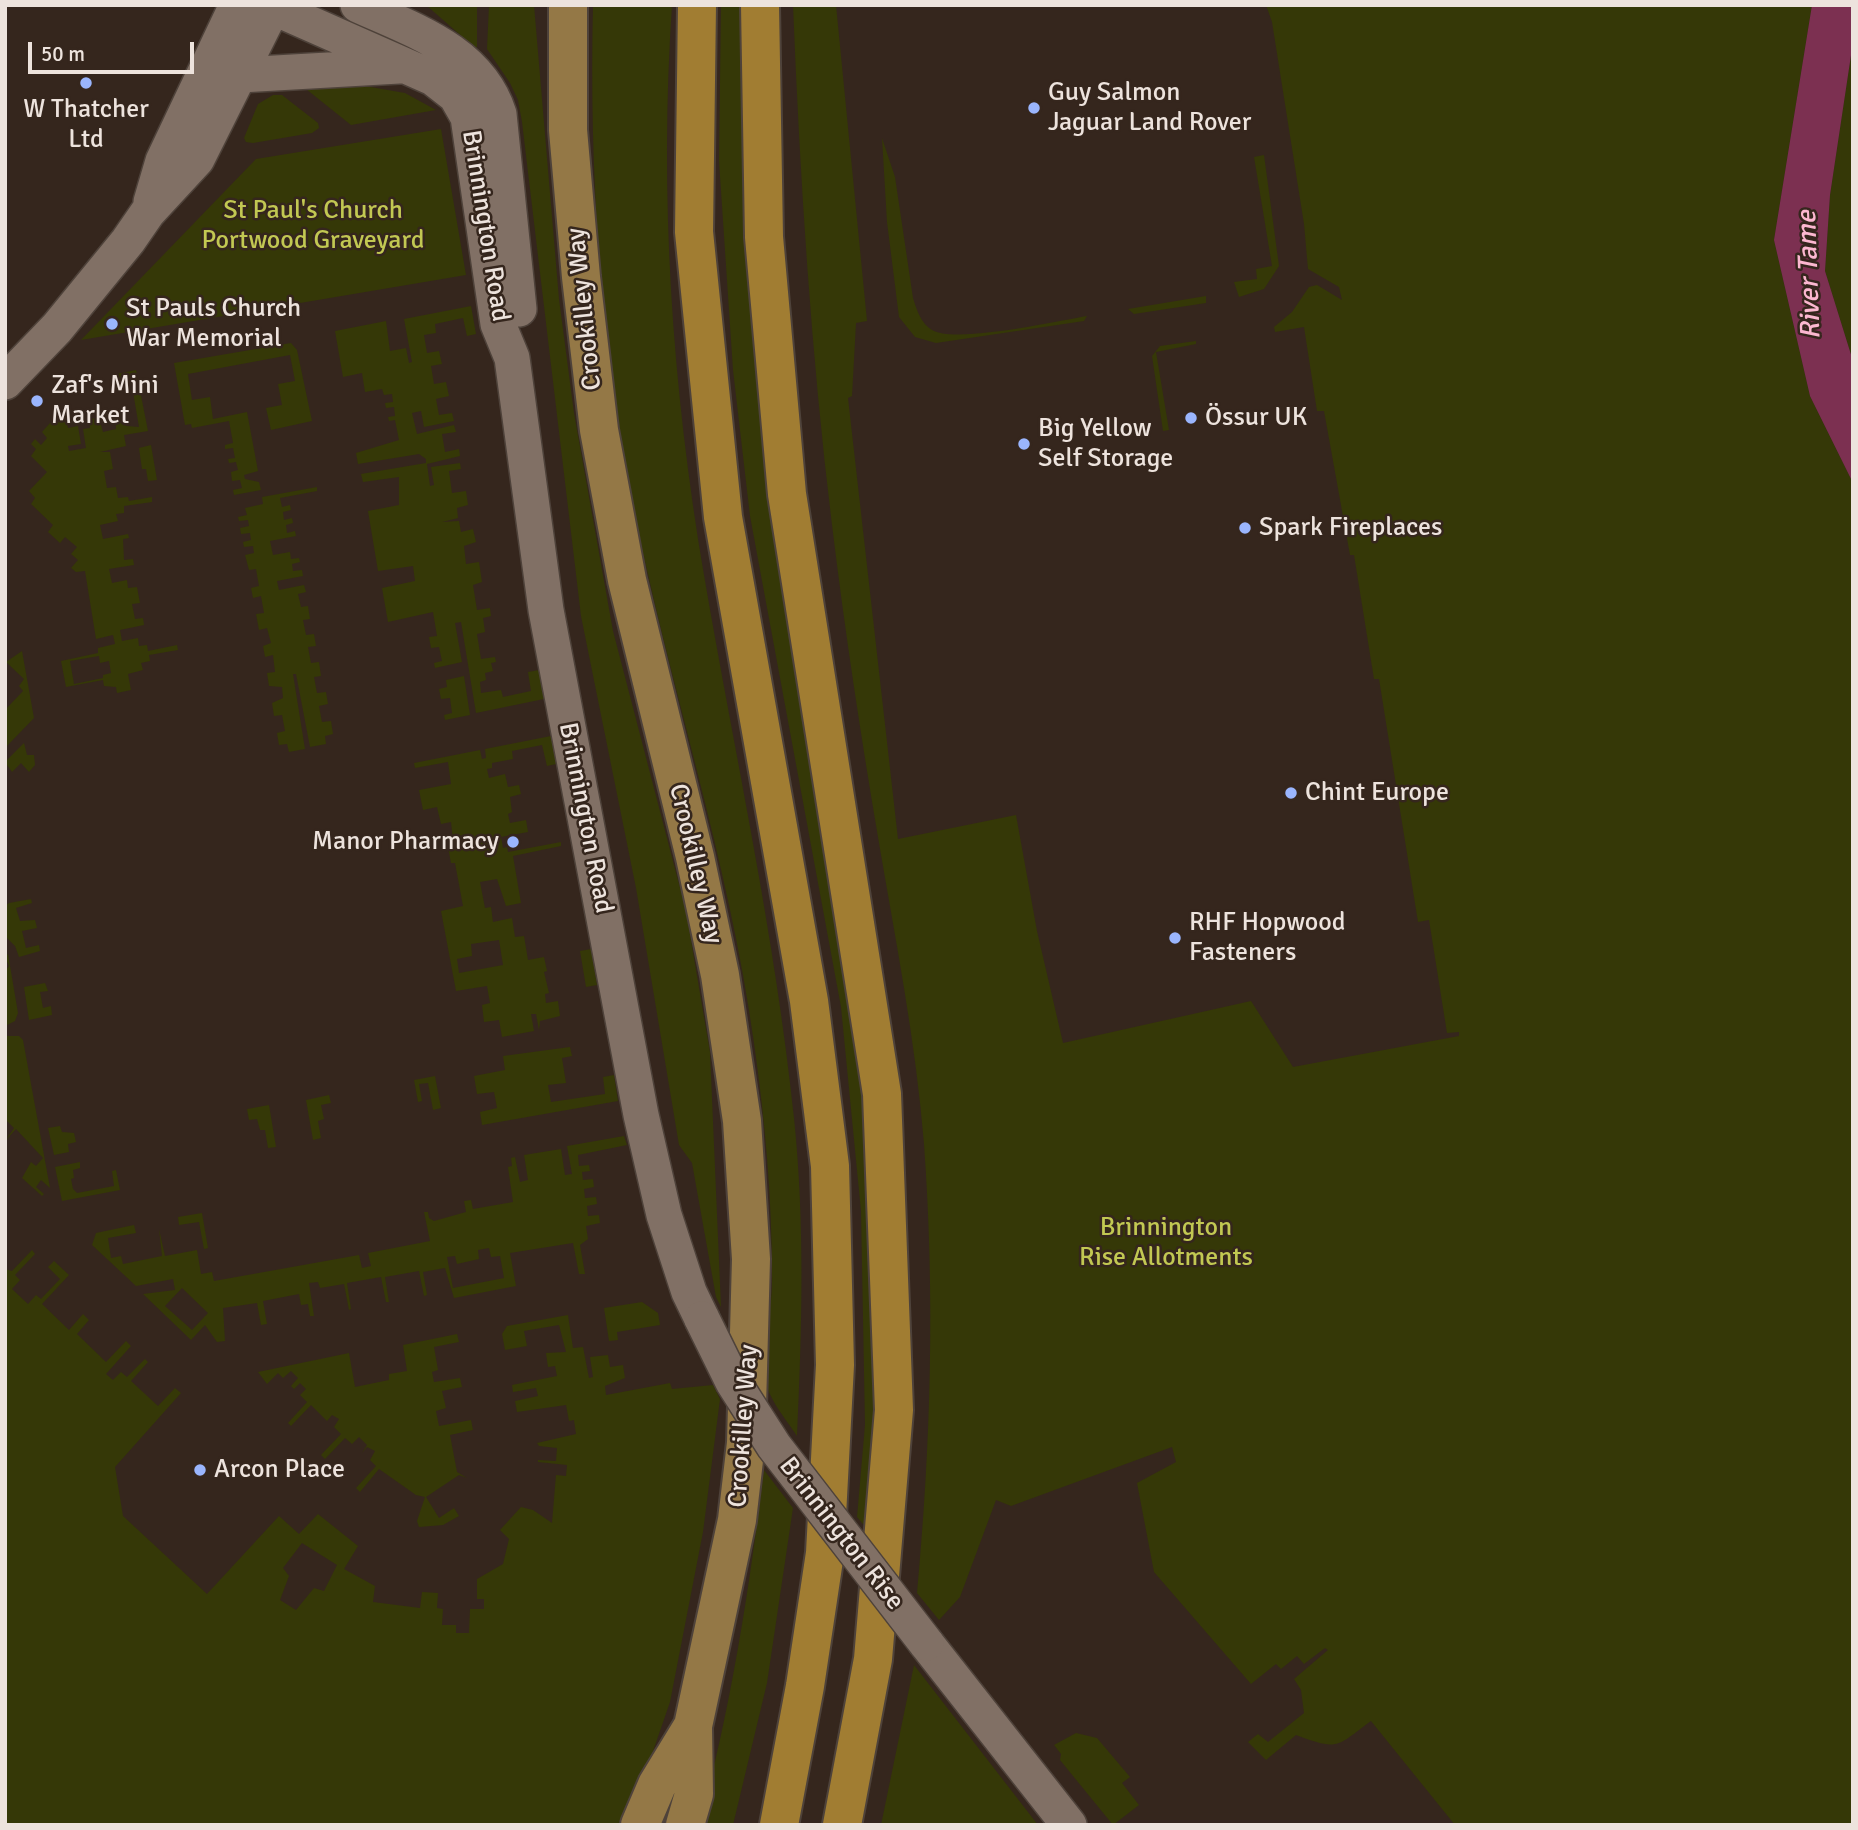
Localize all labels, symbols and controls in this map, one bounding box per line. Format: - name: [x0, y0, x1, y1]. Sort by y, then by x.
- scale bar: [32, 28, 198, 72]
- text: 50 m: [41, 41, 85, 67]
- marker: W Thatcher Ltd: [78, 75, 94, 91]
- place label: Guy Salmon Jaguar Land Rover: [1048, 77, 1251, 138]
- place label: W Thatcher Ltd: [23, 94, 149, 156]
- marker: Guy Salmon Jaguar Land Rover: [1026, 100, 1042, 116]
- street label: Brinnington Road: [454, 128, 516, 324]
- park label: St Paul's Church Portwood Graveyard: [201, 195, 425, 256]
- water label: River Tame: [1791, 210, 1829, 340]
- street label: Crookilley Way: [561, 226, 609, 392]
- place label: St Pauls Church War Memorial: [126, 293, 301, 354]
- marker: St Pauls Church War Memorial: [104, 316, 120, 332]
- place label: Zaf's Mini Market: [51, 370, 159, 432]
- marker: Zaf's Mini Market: [29, 393, 45, 409]
- place label: Össur UK: [1205, 402, 1307, 434]
- marker: Össur UK: [1183, 410, 1199, 426]
- place label: Big Yellow Self Storage: [1038, 413, 1173, 474]
- marker: Big Yellow Self Storage: [1016, 436, 1032, 452]
- place label: Spark Fireplaces: [1259, 512, 1442, 544]
- marker: Spark Fireplaces: [1237, 520, 1253, 536]
- street label: Brinnington Road: [551, 720, 619, 916]
- place label: Chint Europe: [1305, 777, 1449, 809]
- street label: Crookilley Way: [661, 781, 729, 947]
- marker: Chint Europe: [1283, 785, 1299, 801]
- place label: Manor Pharmacy: [312, 826, 499, 858]
- marker: Manor Pharmacy: [505, 834, 521, 850]
- place label: RHF Hopwood Fasteners: [1189, 907, 1346, 968]
- marker: RHF Hopwood Fasteners: [1167, 930, 1183, 946]
- park label: Brinnington Rise Allotments: [1079, 1212, 1253, 1274]
- street label: Crookilley Way: [723, 1344, 765, 1508]
- street label: Brinnington Rise: [772, 1451, 910, 1617]
- place label: Arcon Place: [214, 1454, 345, 1486]
- marker: Arcon Place: [192, 1462, 208, 1478]

